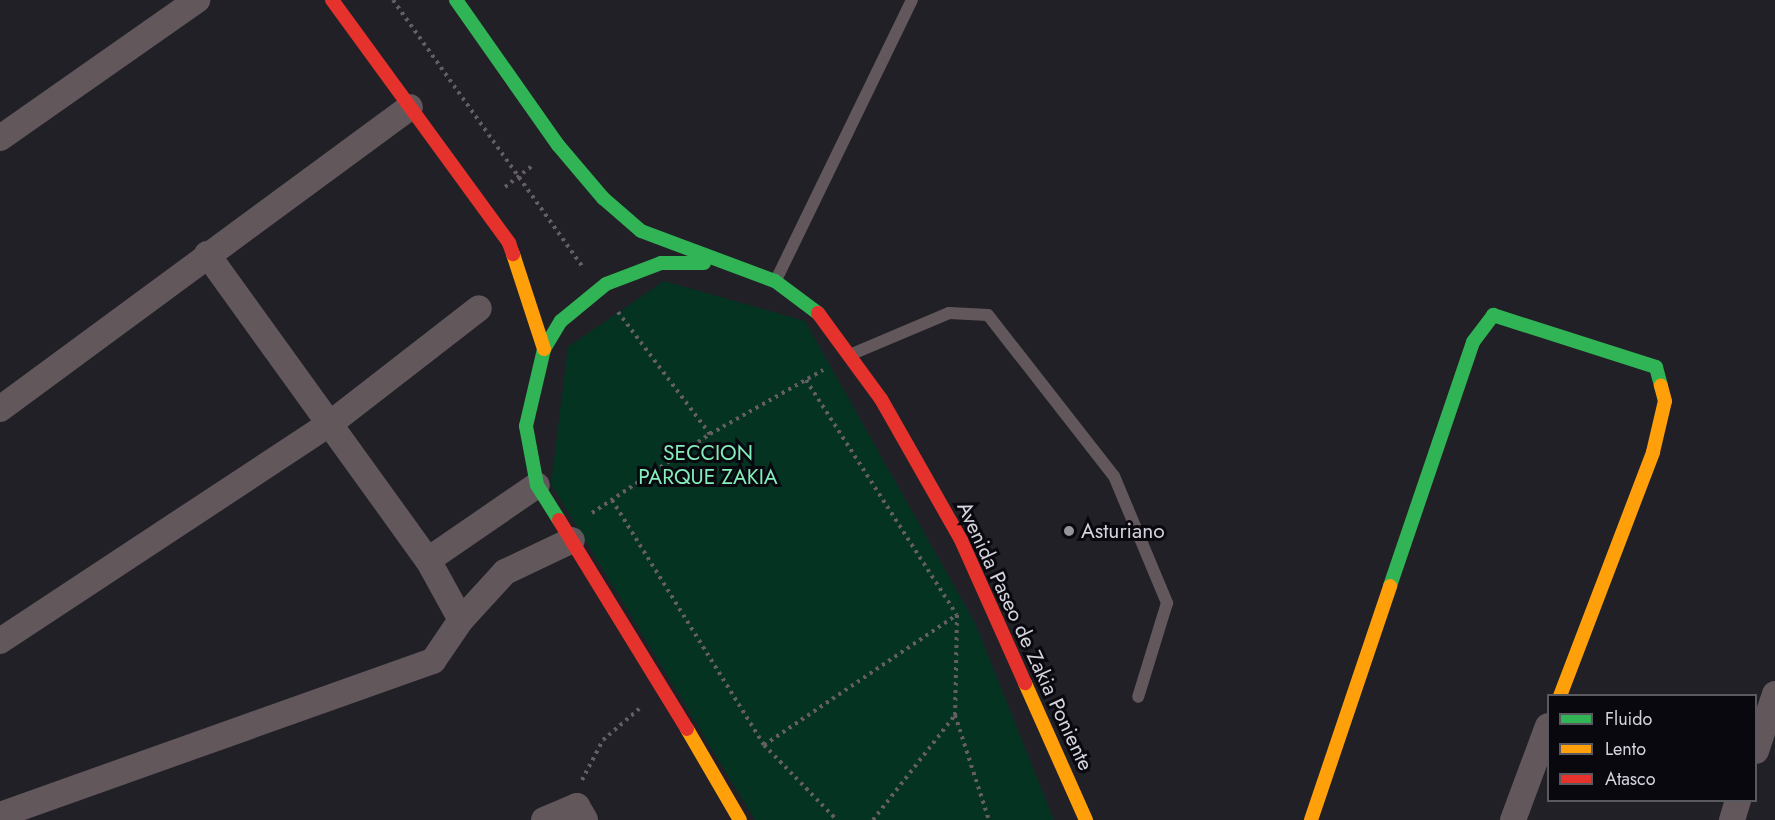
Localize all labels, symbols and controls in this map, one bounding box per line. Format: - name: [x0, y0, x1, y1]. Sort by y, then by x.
- park label: SECCION PARQUE ZAKIA: [638, 440, 778, 490]
- street label: Avenida Paseo de Zakia Poniente: [952, 498, 1098, 774]
- place label: Asturiano: [1081, 518, 1165, 544]
- marker: Asturiano: [1062, 524, 1076, 538]
- legend: [1547, 694, 1757, 802]
- text: Fluido: [1605, 706, 1652, 732]
- text: Lento: [1605, 736, 1646, 762]
- text: Atasco: [1605, 766, 1656, 792]

